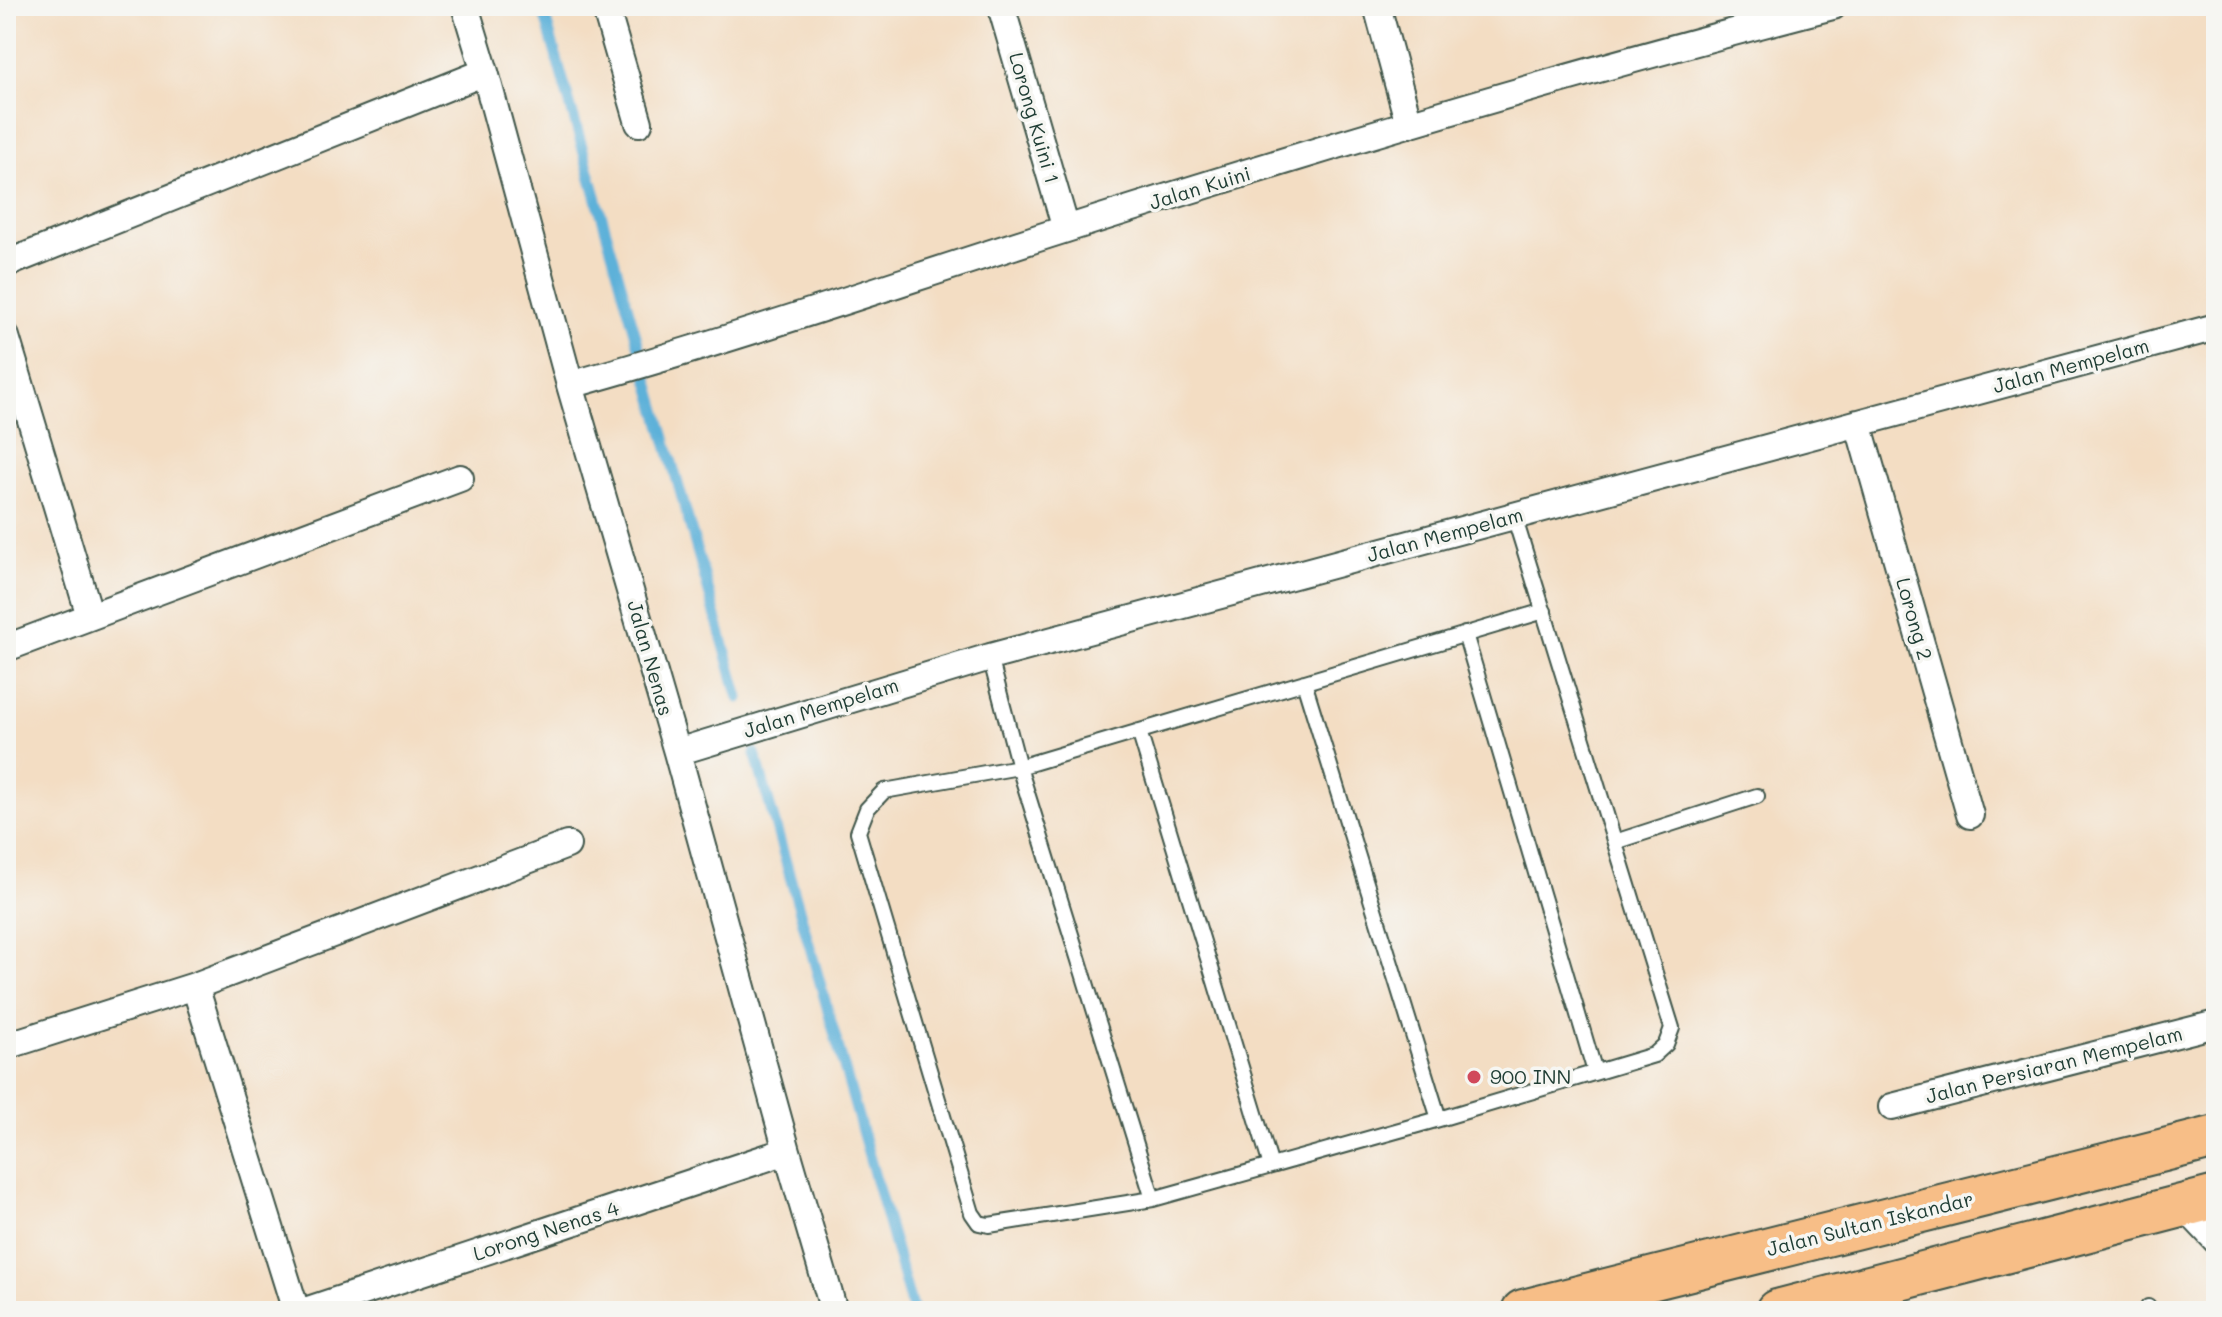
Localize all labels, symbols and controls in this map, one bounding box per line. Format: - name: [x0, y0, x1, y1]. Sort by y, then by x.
- street label: Lorong Kuini 1: [1004, 49, 1066, 186]
- street label: Jalan Kuini: [1146, 159, 1254, 215]
- street label: Jalan Mempelam: [1990, 332, 2152, 398]
- street label: Jalan Mempelam: [1364, 501, 1526, 567]
- street label: Lorong 2: [1891, 575, 1939, 663]
- street label: Jalan Nenas: [622, 597, 680, 718]
- street label: Jalan Mempelam: [740, 671, 901, 743]
- street label: Jalan Persiaran Mempelam: [1923, 1020, 2185, 1109]
- place label: 900 INN: [1490, 1063, 1571, 1089]
- marker: 900 INN: [1465, 1068, 1483, 1086]
- street label: Jalan Sultan Iskandar: [1764, 1185, 1976, 1261]
- street label: Lorong Nenas 4: [469, 1194, 622, 1266]

